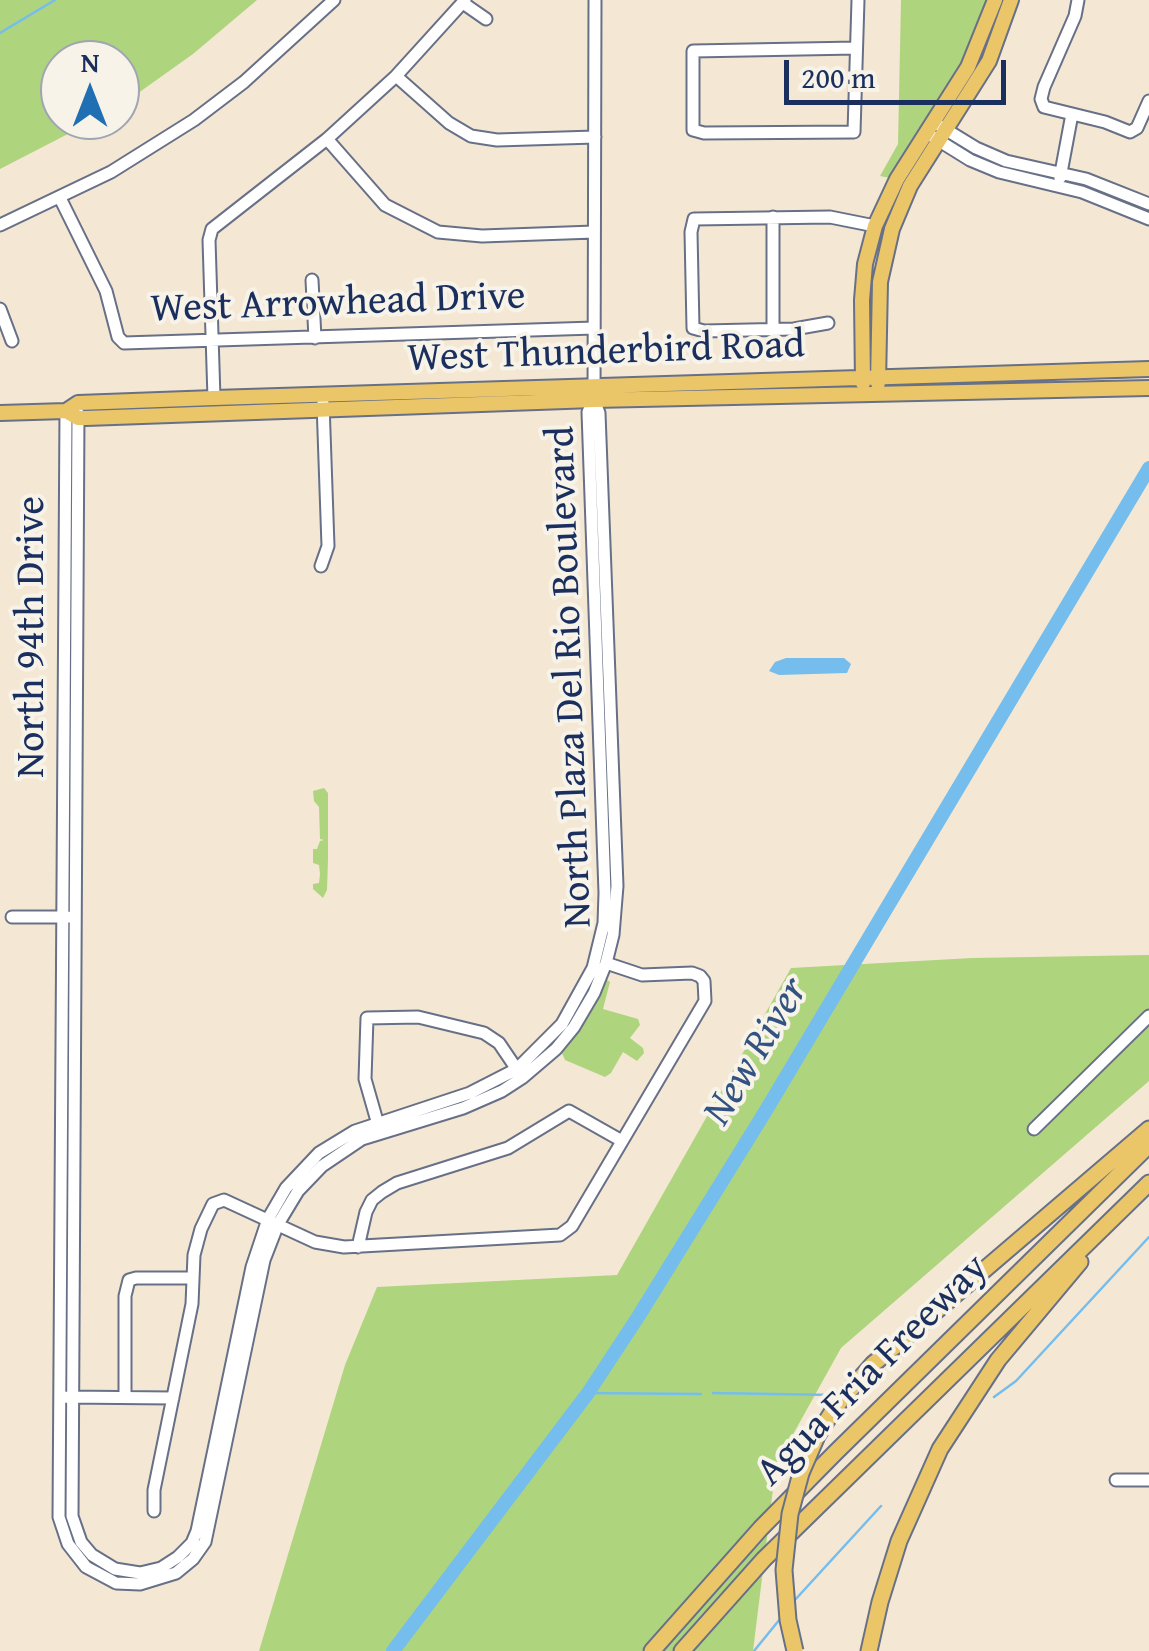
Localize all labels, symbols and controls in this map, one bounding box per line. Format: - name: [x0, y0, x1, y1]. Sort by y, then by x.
- north arrow: [40, 40, 140, 140]
- scale bar: [789, 40, 1012, 102]
- text: N: [81, 41, 99, 82]
- text: 200 m: [801, 55, 875, 99]
- street label: West Arrowhead Drive: [150, 273, 526, 335]
- street label: West Thunderbird Road: [407, 322, 805, 384]
- street label: North Plaza Del Rio Boulevard: [538, 425, 604, 929]
- street label: North 94th Drive: [9, 496, 57, 778]
- water label: New River: [694, 969, 820, 1135]
- street label: Agua Fria Freeway: [747, 1245, 999, 1497]

